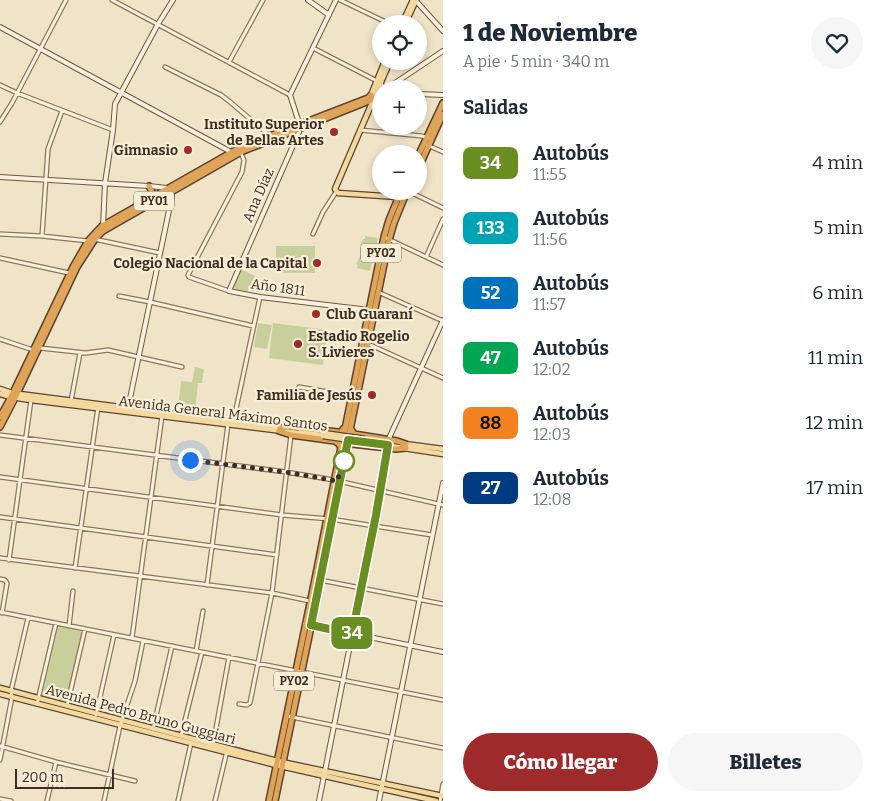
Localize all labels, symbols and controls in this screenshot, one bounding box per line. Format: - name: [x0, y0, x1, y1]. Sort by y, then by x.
- map controls: [372, 15, 427, 200]
- button: locate: [372, 15, 427, 70]
- button: heart: [811, 17, 863, 69]
- text: 1 de Noviembre: [463, 19, 637, 47]
- text: A pie · 5 min · 340 m: [463, 52, 609, 71]
- button: +: [372, 80, 427, 135]
- text: Salidas: [463, 96, 528, 119]
- place label: Instituto Superior de Bellas Artes: [204, 116, 324, 149]
- marker: Instituto Superior de Bellas Artes: [328, 126, 340, 138]
- place label: Gimnasio: [114, 142, 178, 159]
- text: Autobús: [533, 142, 609, 165]
- marker: Gimnasio: [182, 144, 194, 156]
- button: −: [372, 145, 427, 200]
- text: 4 min: [812, 151, 863, 174]
- text: 34: [480, 152, 501, 174]
- street label: Ana Díaz: [239, 165, 278, 225]
- text: 11:55: [533, 165, 566, 184]
- road number: PY01: [134, 192, 174, 210]
- text: Autobús: [533, 207, 609, 230]
- text: 5 min: [813, 216, 863, 239]
- text: 133: [476, 217, 505, 239]
- text: 11:56: [533, 230, 567, 249]
- road number: PY02: [361, 244, 401, 262]
- place label: Colegio Nacional de la Capital: [113, 255, 308, 272]
- marker: Colegio Nacional de la Capital: [311, 257, 323, 269]
- text: Autobús: [533, 272, 609, 295]
- street label: Año 1811: [250, 275, 307, 300]
- text: 6 min: [812, 281, 863, 304]
- text: 52: [481, 282, 500, 304]
- text: 11:57: [533, 295, 566, 314]
- place label: Club Guaraní: [326, 306, 413, 323]
- marker: Club Guaraní: [310, 308, 322, 320]
- place label: Estadio Rogelio S. Livieres: [308, 328, 409, 361]
- text: Autobús: [533, 337, 609, 360]
- marker: Estadio Rogelio S. Livieres: [292, 338, 304, 350]
- text: 11 min: [808, 346, 863, 369]
- text: 47: [480, 347, 501, 369]
- text: 12:02: [533, 360, 571, 379]
- place label: Familia de Jesús: [256, 387, 362, 404]
- marker: Familia de Jesús: [366, 389, 378, 401]
- street label: Avenida General Máximo Santos: [118, 392, 328, 435]
- text: Autobús: [533, 402, 609, 425]
- text: 12 min: [805, 411, 863, 434]
- text: 88: [480, 412, 501, 434]
- text: 12:03: [533, 425, 571, 444]
- your location: [178, 448, 203, 473]
- unlabelled marker: [333, 450, 355, 472]
- text: Autobús: [533, 467, 609, 490]
- text: 17 min: [806, 476, 863, 499]
- text: 27: [481, 477, 500, 499]
- text: 12:08: [533, 490, 571, 509]
- line badge: 34: [330, 617, 374, 649]
- text: 34: [341, 622, 363, 644]
- road number: PY02: [274, 671, 314, 690]
- street label: Avenida Pedro Bruno Guggiari: [44, 681, 238, 748]
- button: Cómo llegar: [463, 733, 658, 791]
- button: Billetes: [668, 733, 863, 791]
- scale bar: [15, 766, 114, 789]
- text: 200 m: [22, 769, 64, 786]

